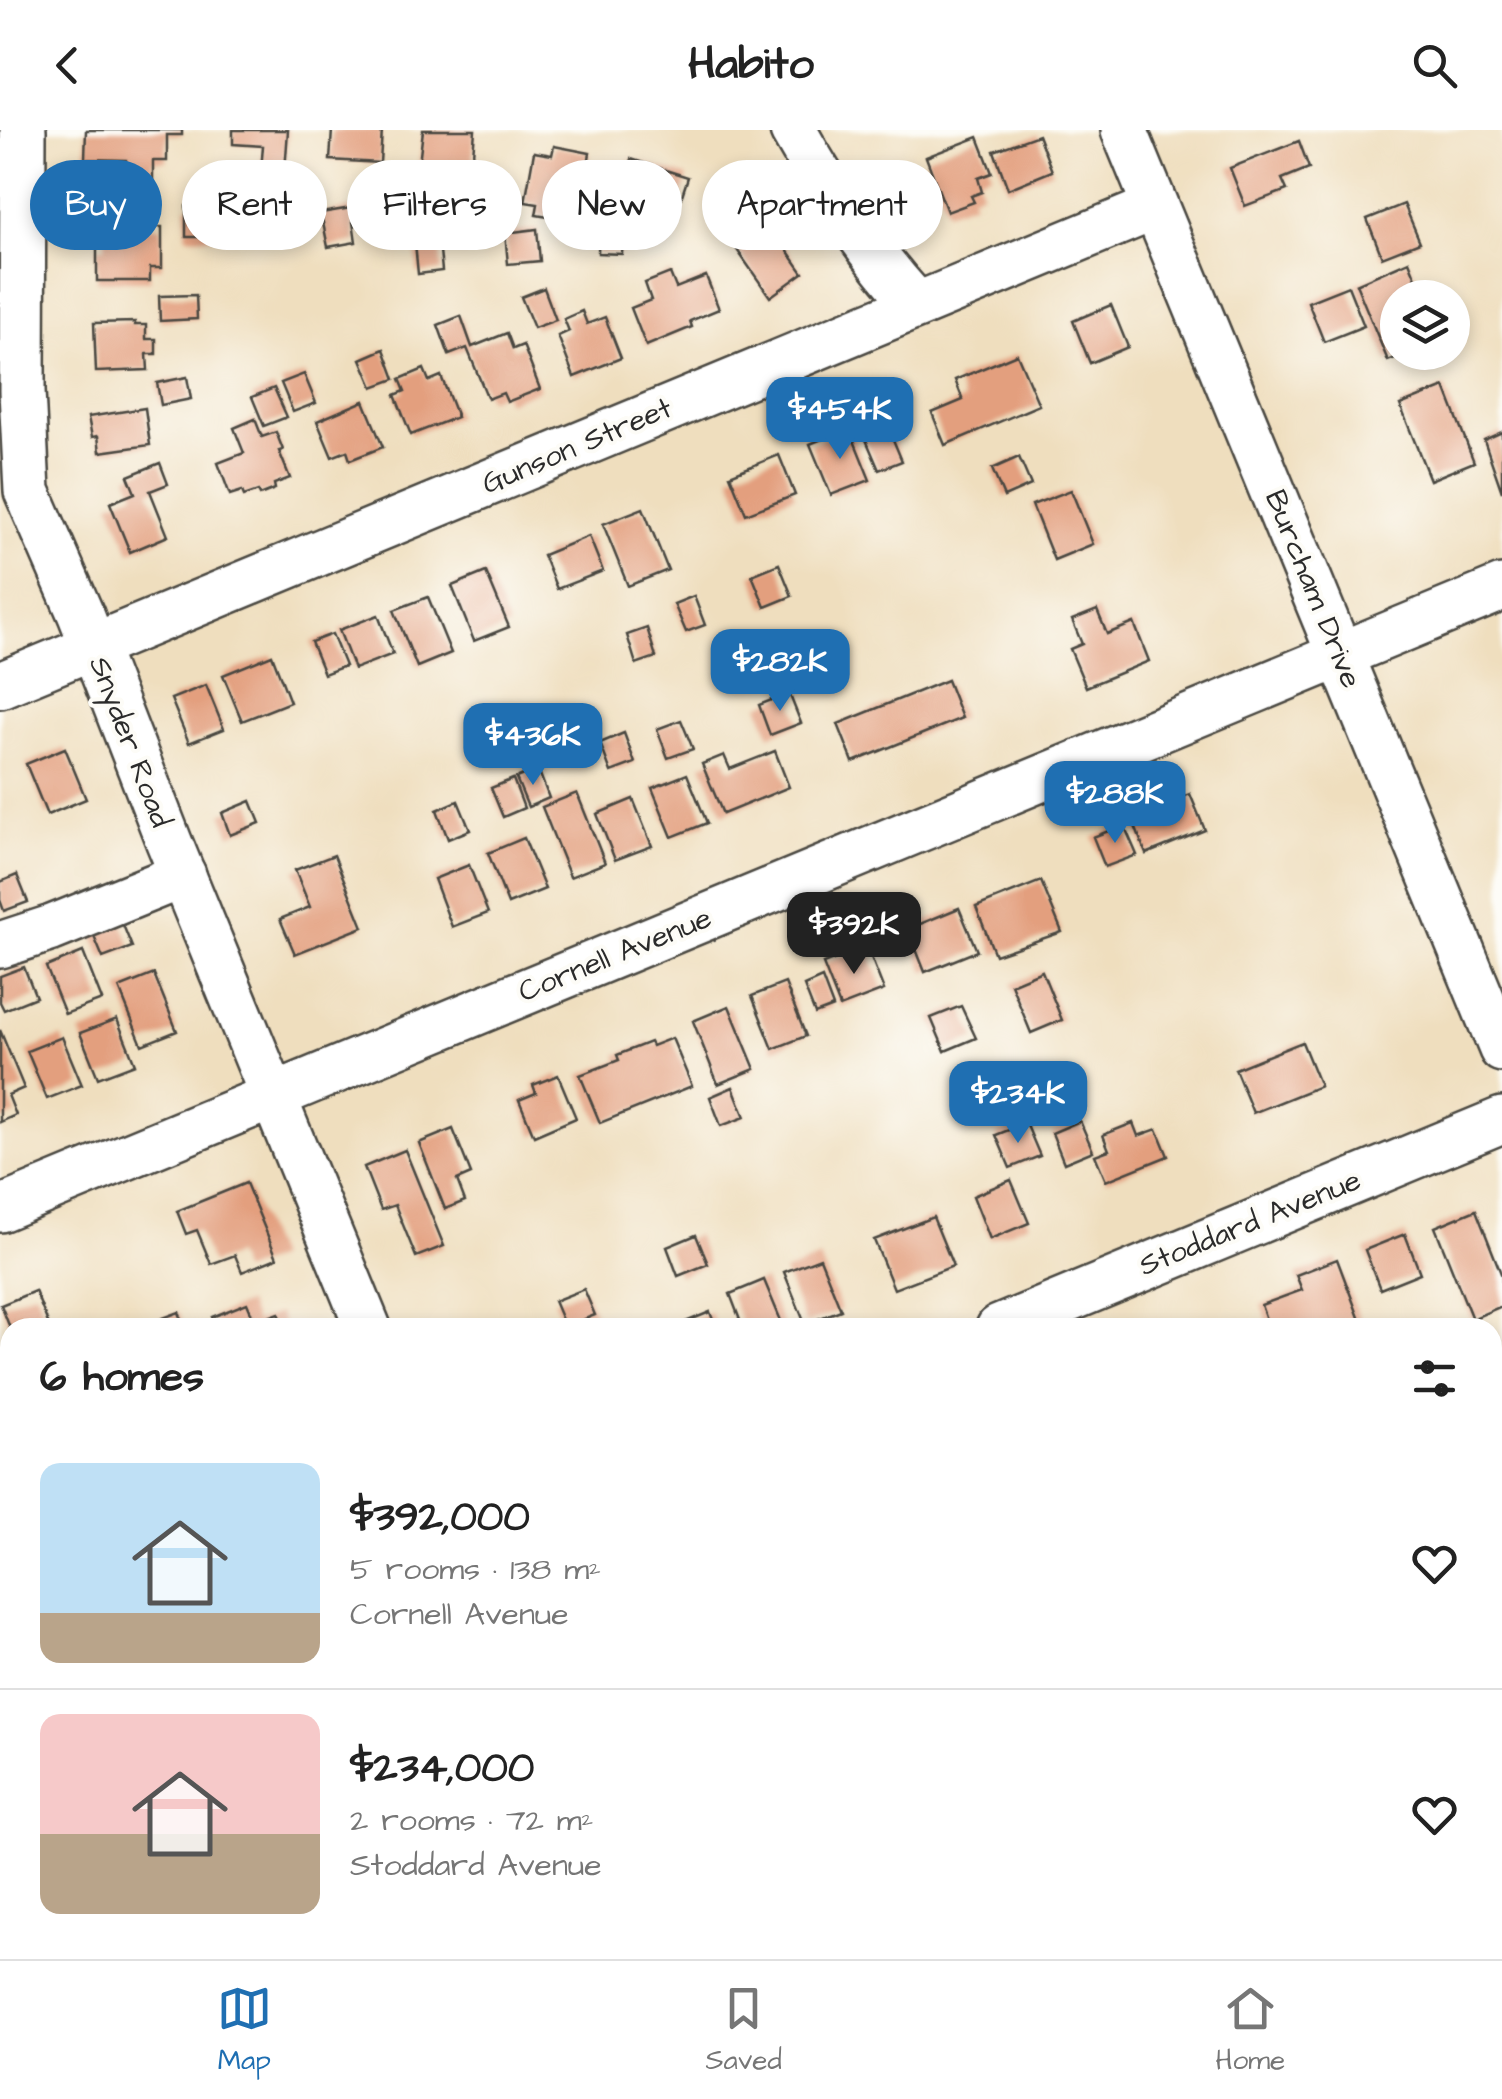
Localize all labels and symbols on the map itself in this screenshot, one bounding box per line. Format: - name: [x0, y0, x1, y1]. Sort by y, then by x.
- pin: $454K: [770, 377, 910, 462]
- street label: Gunson Street: [476, 387, 678, 505]
- street label: Burcham Drive: [1254, 484, 1372, 694]
- pin: $282K: [710, 629, 850, 714]
- street label: Snyder Road: [77, 651, 182, 834]
- pin: $436K: [463, 703, 603, 788]
- pin: $288K: [1045, 761, 1185, 846]
- pin: $392K: [784, 892, 924, 977]
- street label: Cornell Avenue: [512, 897, 718, 1013]
- pin: $234K: [948, 1061, 1088, 1146]
- street label: Stoddard Avenue: [1133, 1159, 1367, 1287]

